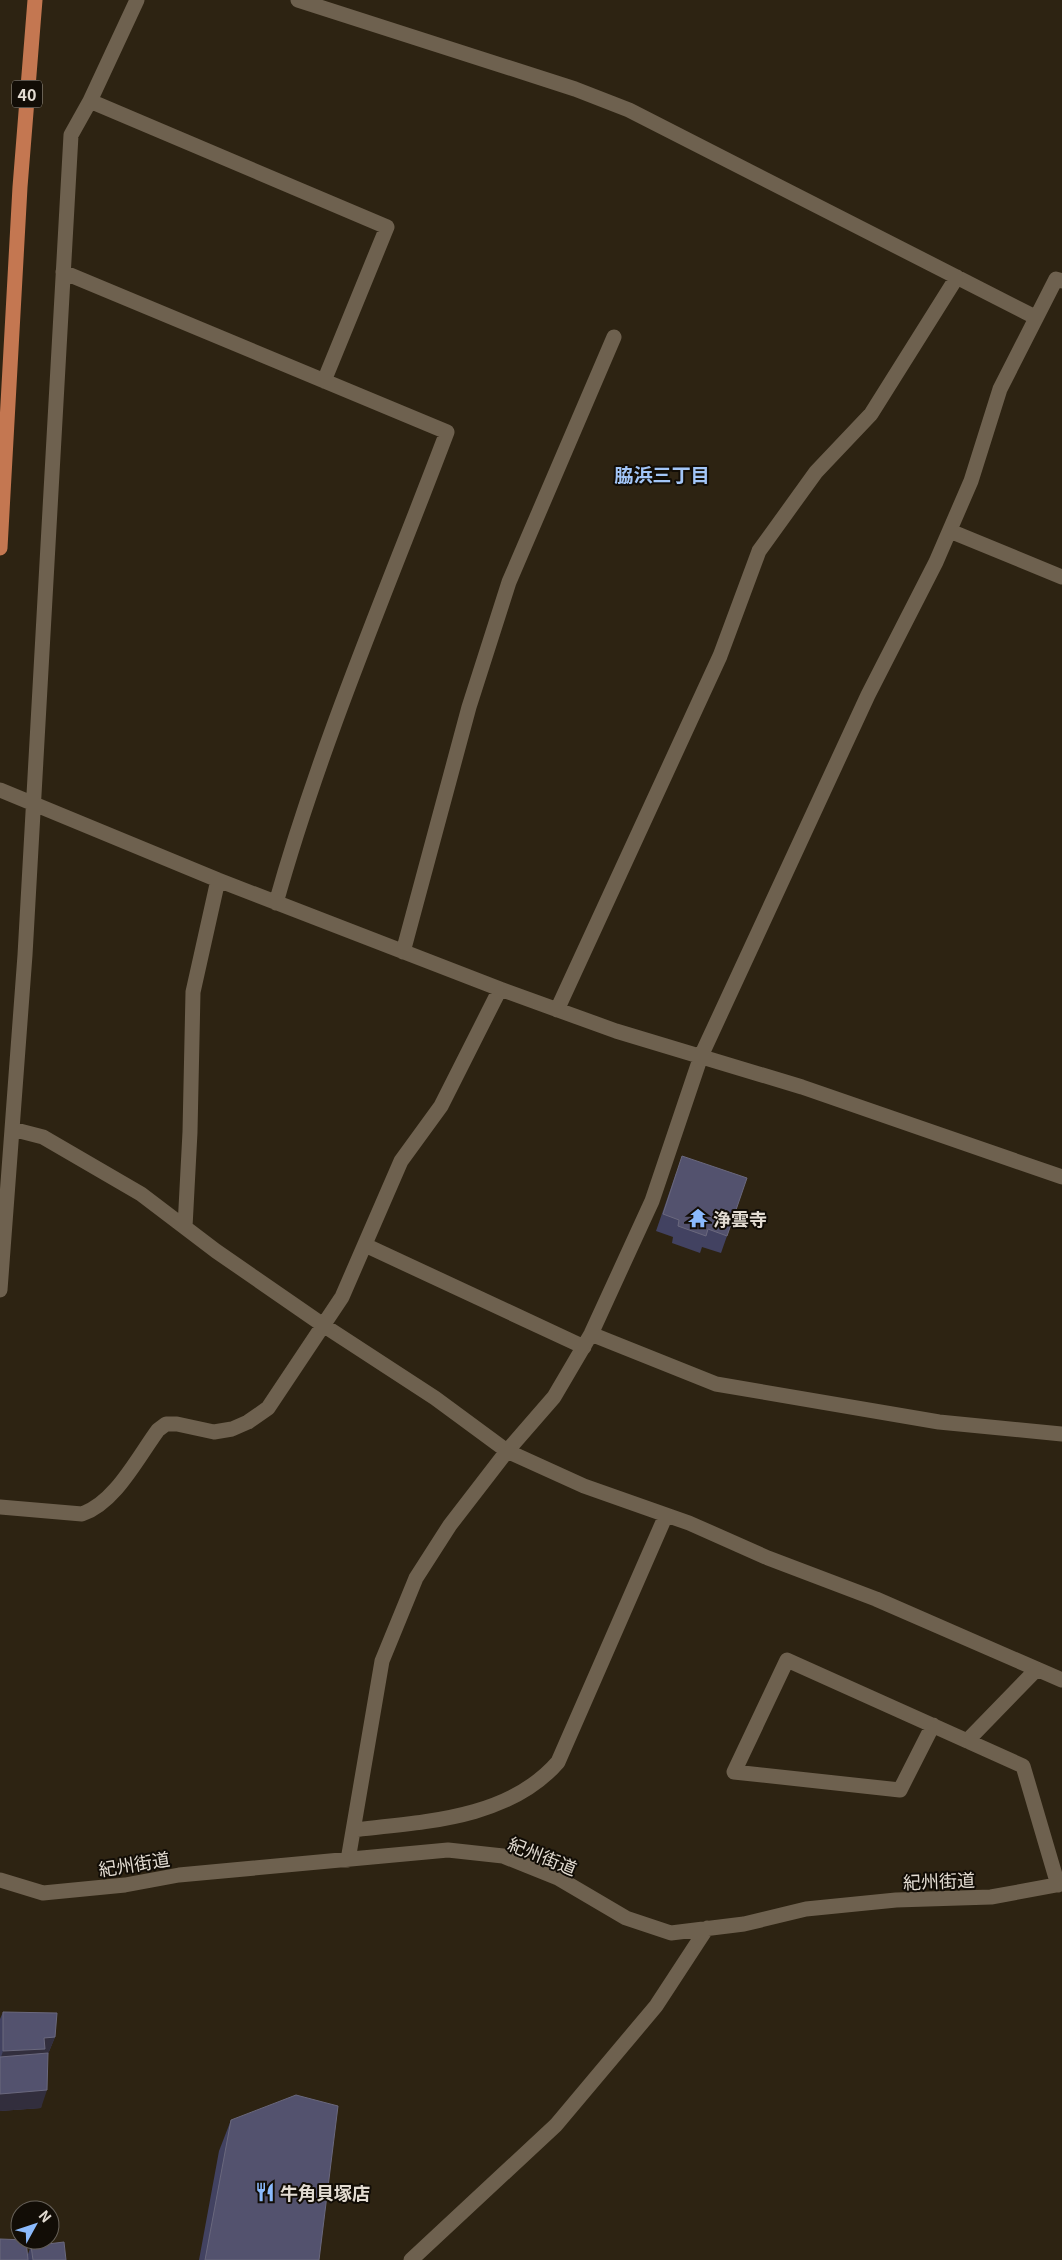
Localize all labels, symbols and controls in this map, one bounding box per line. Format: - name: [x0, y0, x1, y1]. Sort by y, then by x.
- road number: 40: [12, 80, 42, 108]
- district label: 脇浜三丁目: [614, 460, 710, 487]
- place label: 浄雲寺: [713, 1205, 767, 1231]
- temple icon: 浄雲寺: [687, 1207, 709, 1229]
- street label: 紀州街道: [505, 1829, 581, 1881]
- street label: 紀州街道: [96, 1845, 172, 1881]
- street label: 紀州街道: [903, 1866, 975, 1894]
- place label: 牛角貝塚店: [280, 2179, 370, 2205]
- restaurant icon: 牛角貝塚店: [254, 2181, 276, 2203]
- north arrow: [10, 2200, 60, 2250]
- text: N: [35, 2206, 57, 2226]

